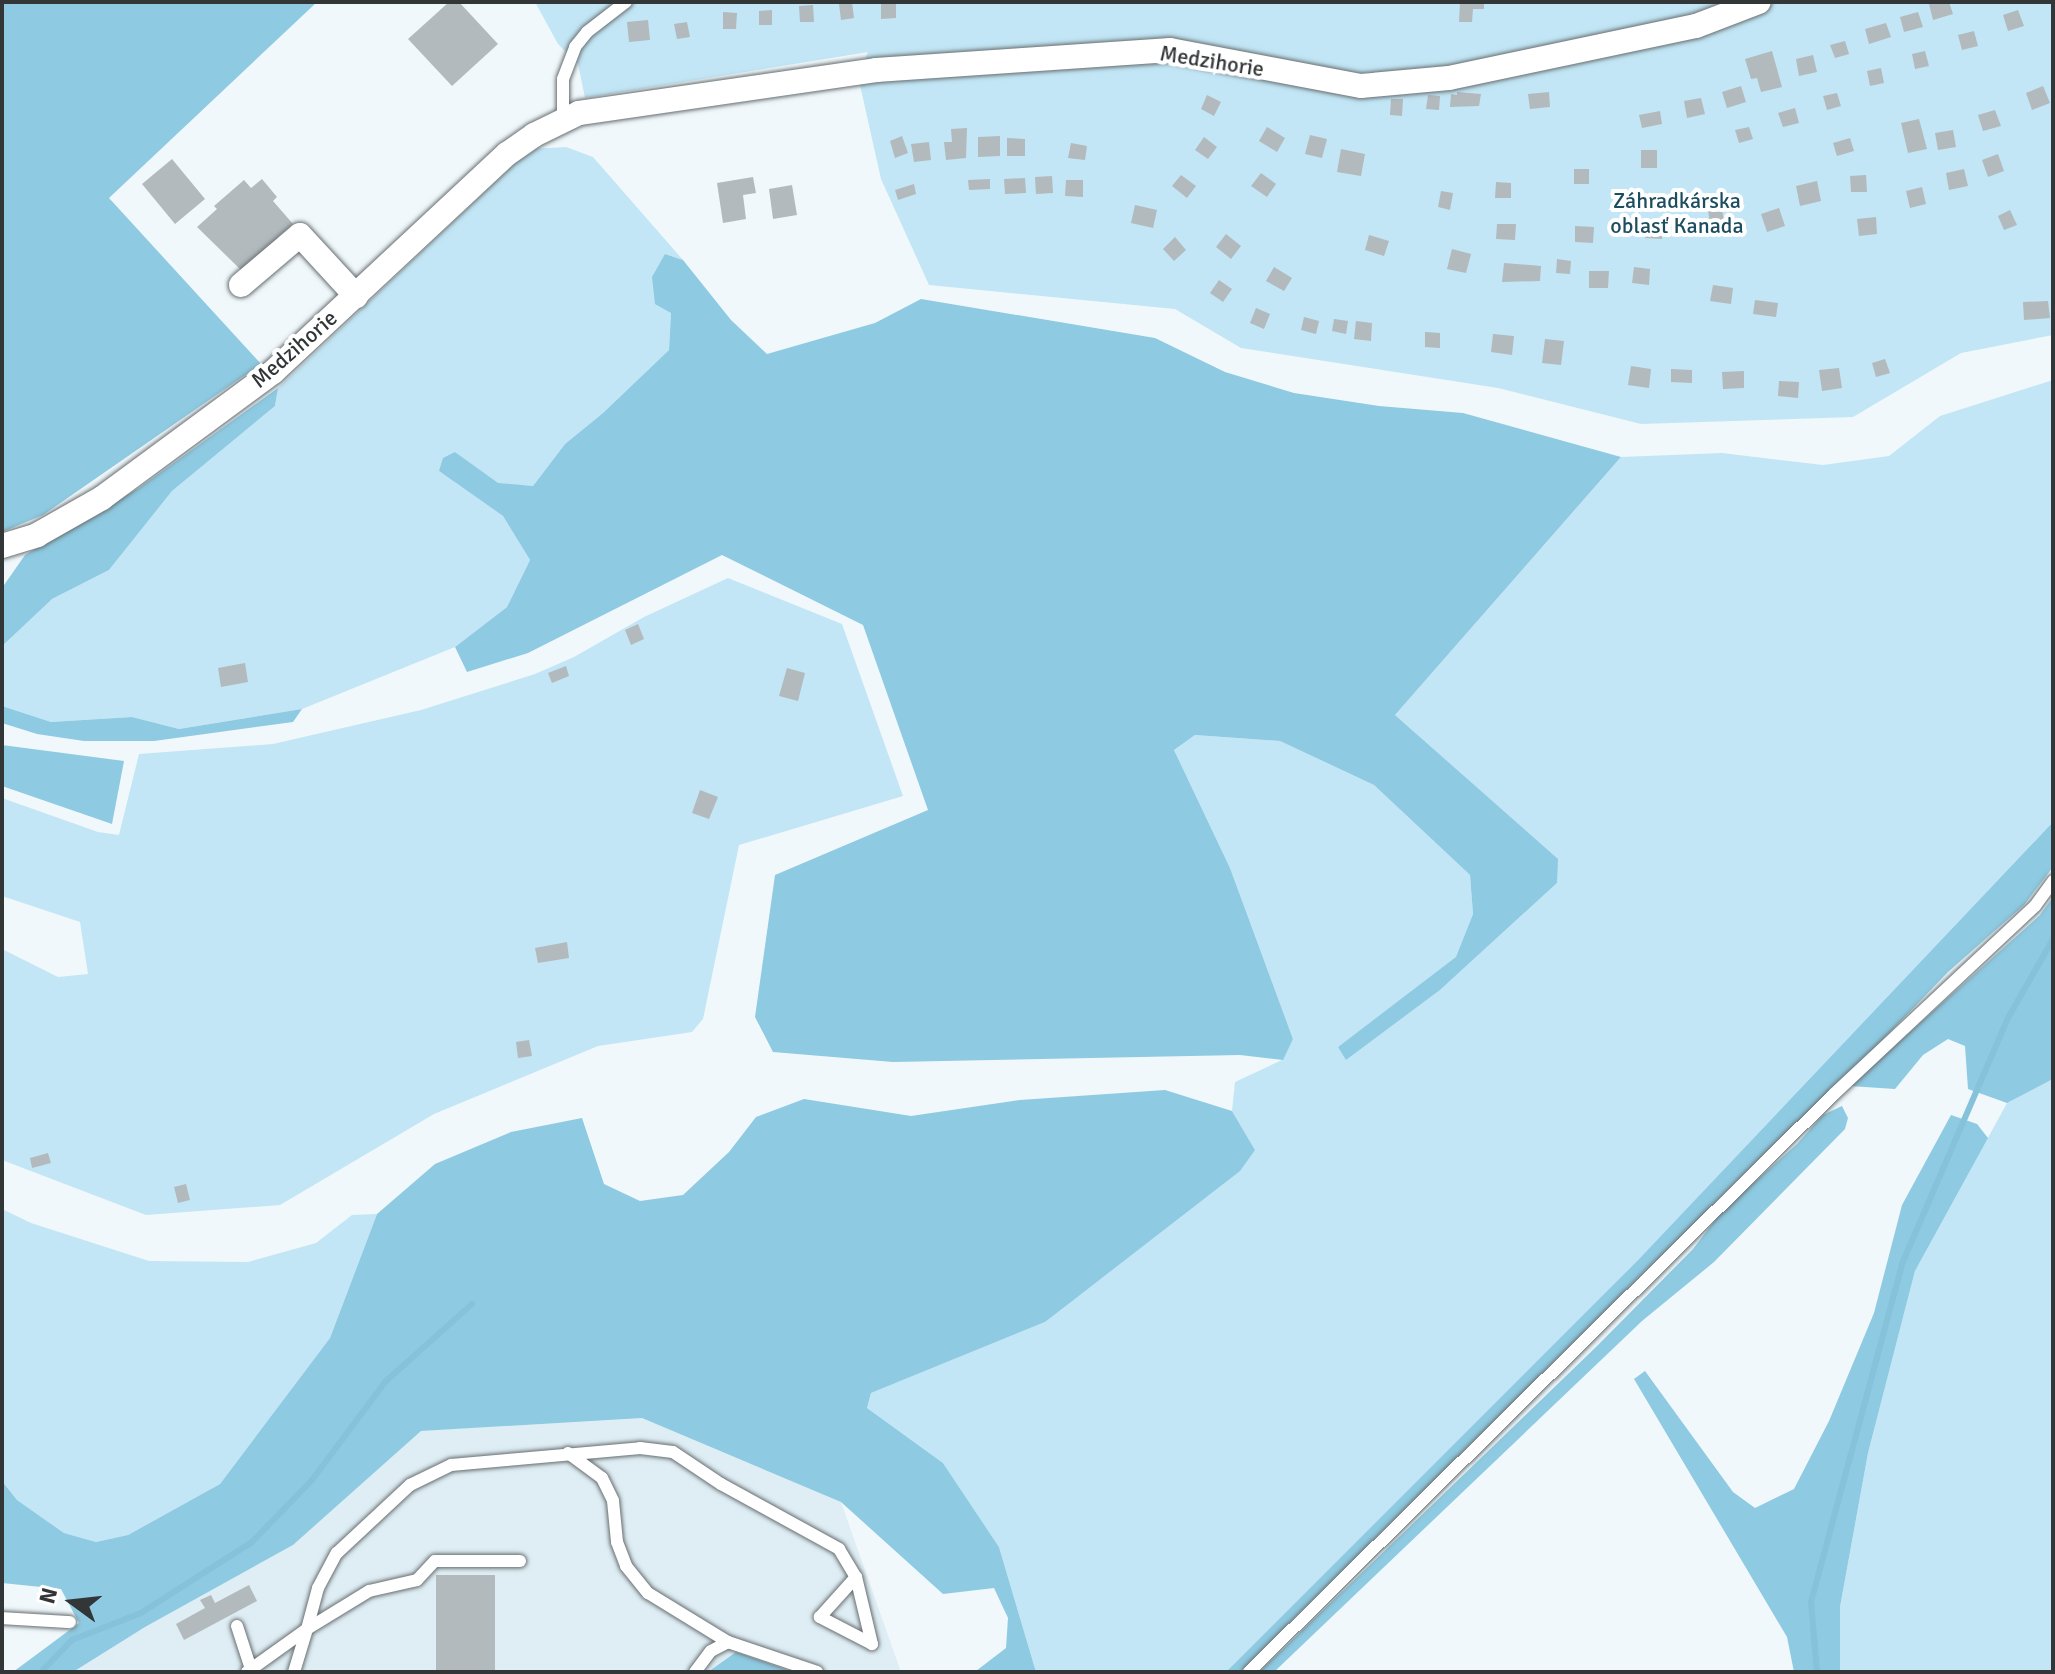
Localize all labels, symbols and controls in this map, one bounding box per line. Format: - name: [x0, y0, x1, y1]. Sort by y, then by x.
- street label: Medzihorie: [1158, 40, 1266, 82]
- park label: Záhradkárska oblasť Kanada: [1610, 187, 1744, 238]
- street label: Medzihorie: [246, 305, 342, 393]
- north arrow: [32, 1562, 112, 1642]
- text: N: [33, 1585, 63, 1607]

